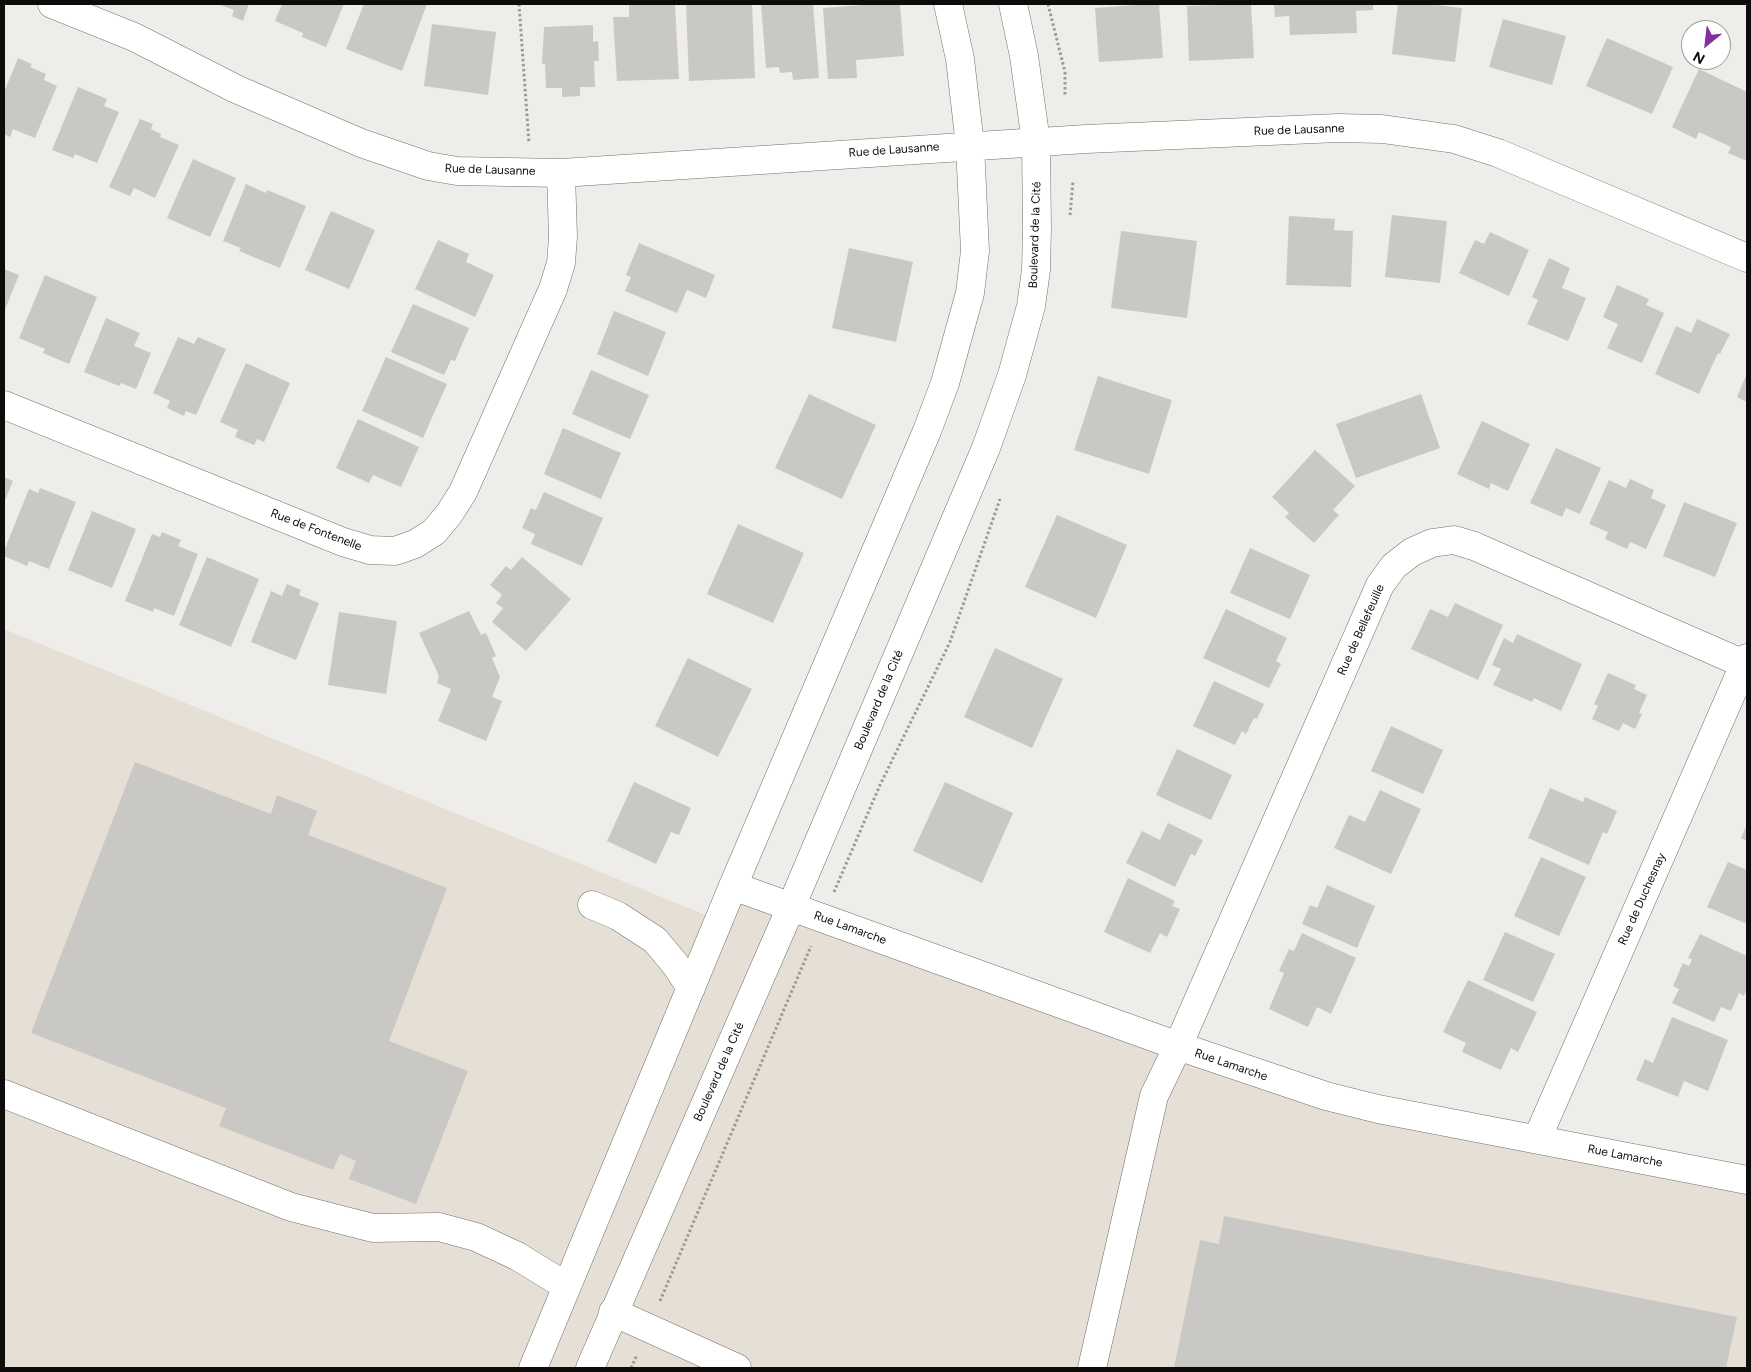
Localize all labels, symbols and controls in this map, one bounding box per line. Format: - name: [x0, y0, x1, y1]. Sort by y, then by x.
- north arrow: [1681, 20, 1731, 70]
- text: N: [1690, 48, 1708, 68]
- street label: Rue de Lausanne: [1253, 121, 1345, 139]
- street label: Rue de Lausanne: [848, 140, 940, 160]
- street label: Rue de Lausanne: [444, 161, 536, 179]
- street label: Boulevard de la Cité: [1026, 181, 1044, 289]
- street label: Rue de Fontenelle: [268, 506, 364, 554]
- street label: Rue de Bellefeuille: [1334, 582, 1388, 678]
- street label: Boulevard de la Cité: [851, 648, 907, 752]
- street label: Rue de Duchesnay: [1615, 851, 1669, 947]
- street label: Rue Lamarche: [812, 908, 888, 948]
- street label: Boulevard de la Cité: [691, 1020, 747, 1124]
- street label: Rue Lamarche: [1193, 1046, 1269, 1084]
- street label: Rue Lamarche: [1586, 1142, 1664, 1170]

